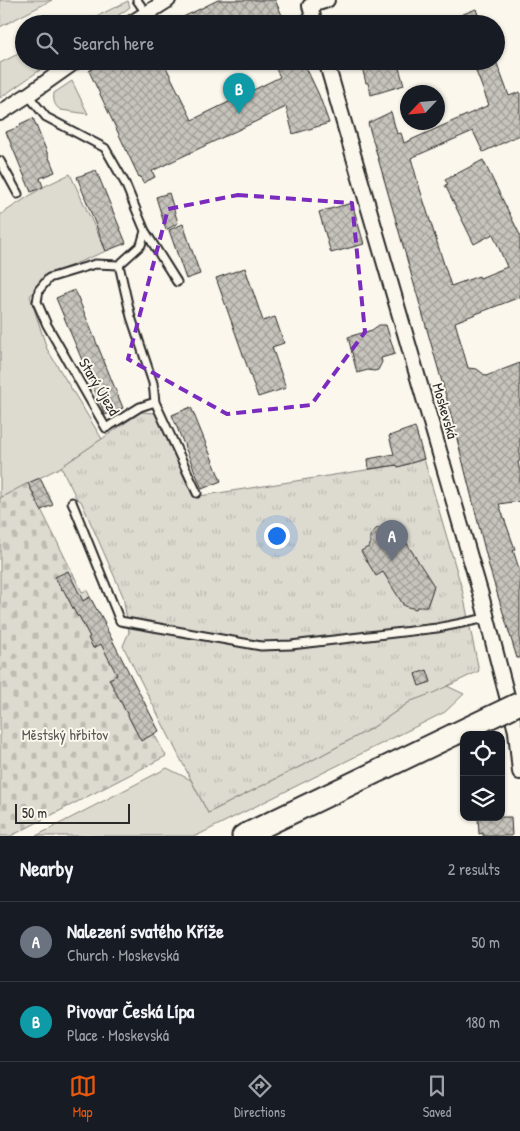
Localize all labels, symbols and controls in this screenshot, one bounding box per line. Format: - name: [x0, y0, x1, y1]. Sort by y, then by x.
- search box: [15, 15, 505, 70]
- icon: search: [33, 29, 61, 57]
- text: Search here: [73, 30, 154, 56]
- pin: B: [223, 73, 255, 114]
- north arrow: [400, 85, 445, 130]
- street label: Starý Újezd: [74, 354, 125, 419]
- street label: Moskevská: [428, 381, 463, 441]
- pin: A: [376, 520, 408, 561]
- your location: [264, 523, 290, 549]
- park label: Městský hřbitov: [22, 724, 108, 745]
- map controls: [460, 731, 505, 821]
- button: locate: [460, 731, 505, 776]
- button: layers: [460, 776, 505, 821]
- scale bar: [15, 801, 130, 824]
- text: 50 m: [22, 803, 47, 822]
- text: Nearby: [20, 854, 73, 883]
- text: 2 results: [448, 858, 500, 880]
- text: Nalezení svatého Kříže: [67, 918, 224, 944]
- text: A: [32, 931, 40, 953]
- text: 50 m: [472, 931, 500, 953]
- text: Church · Moskevská: [67, 944, 179, 966]
- text: Pivovar Česká Lípa: [67, 998, 194, 1024]
- text: B: [32, 1011, 40, 1033]
- text: 180 m: [466, 1011, 500, 1033]
- text: Place · Moskevská: [67, 1024, 169, 1046]
- tab: Map: [69, 1072, 97, 1121]
- tab: Directions: [234, 1072, 285, 1121]
- tab: Saved: [423, 1072, 451, 1121]

